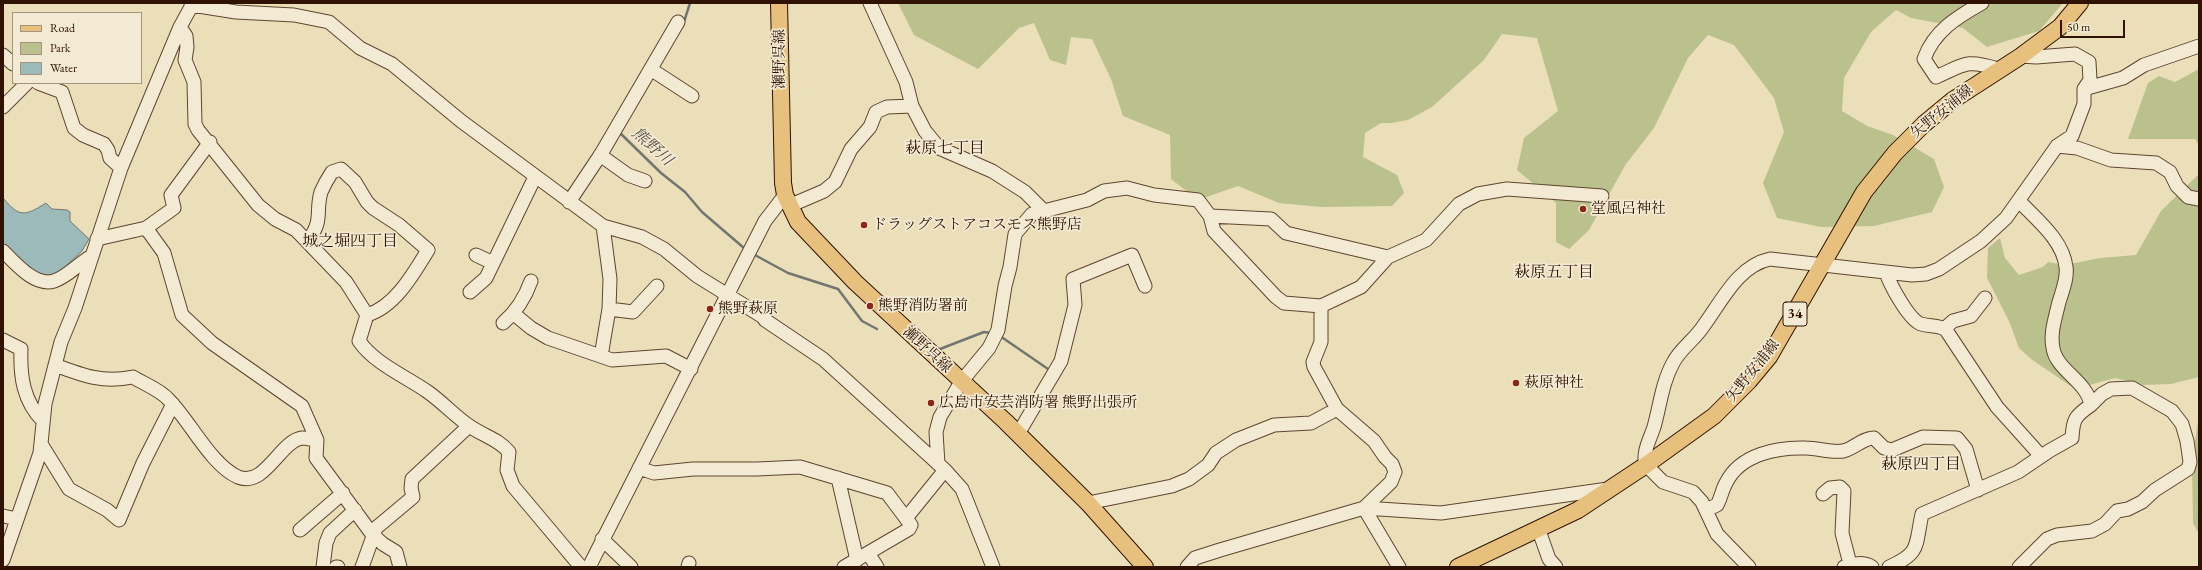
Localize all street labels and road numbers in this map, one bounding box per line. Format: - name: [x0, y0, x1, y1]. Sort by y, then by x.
- street label: 瀬野呉線: [771, 29, 789, 89]
- street label: 矢野安浦線: [1907, 81, 1977, 143]
- road number: 34: [1783, 302, 1807, 326]
- street label: 瀬野呉線: [899, 323, 955, 377]
- street label: 矢野安浦線: [1722, 336, 1784, 406]

